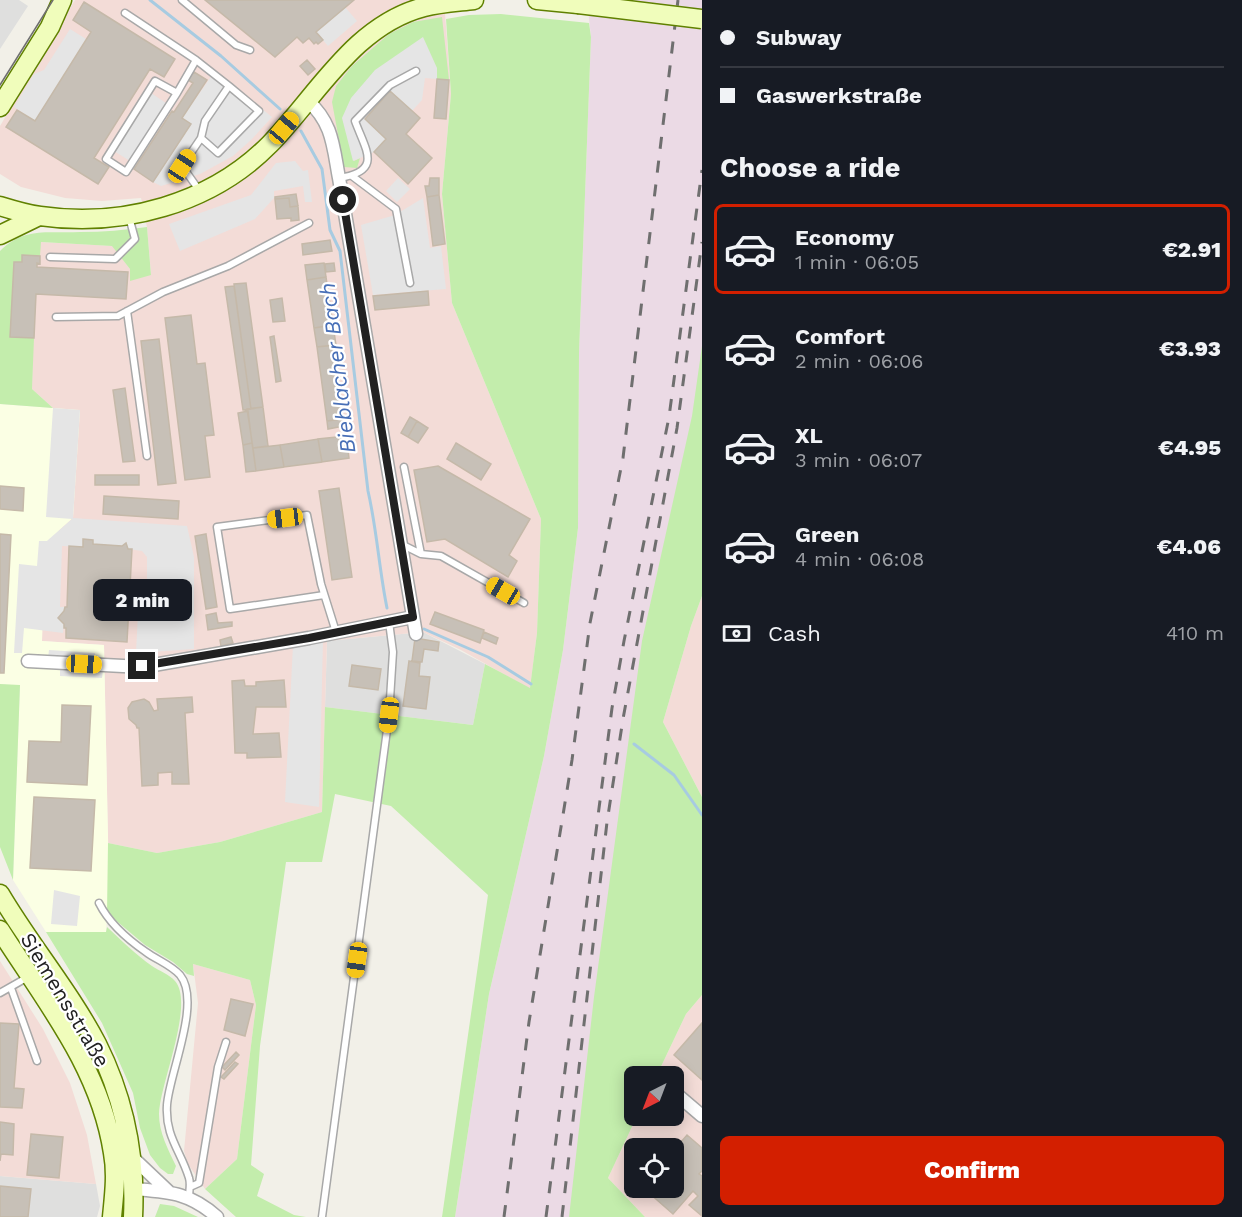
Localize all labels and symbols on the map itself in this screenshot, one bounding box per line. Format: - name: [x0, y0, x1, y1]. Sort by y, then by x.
- car: [266, 108, 302, 148]
- car: [165, 146, 199, 186]
- route start: [329, 186, 356, 213]
- water label: Bieblacher Bach: [315, 281, 360, 455]
- car: [266, 507, 304, 529]
- car: [483, 574, 523, 608]
- callout: 2 min: [92, 579, 192, 621]
- route end: [128, 652, 155, 679]
- car: [66, 654, 102, 674]
- car: [378, 696, 400, 734]
- street label: Siemensstraße: [15, 928, 115, 1071]
- car: [346, 941, 368, 979]
- north arrow: [624, 1066, 684, 1126]

